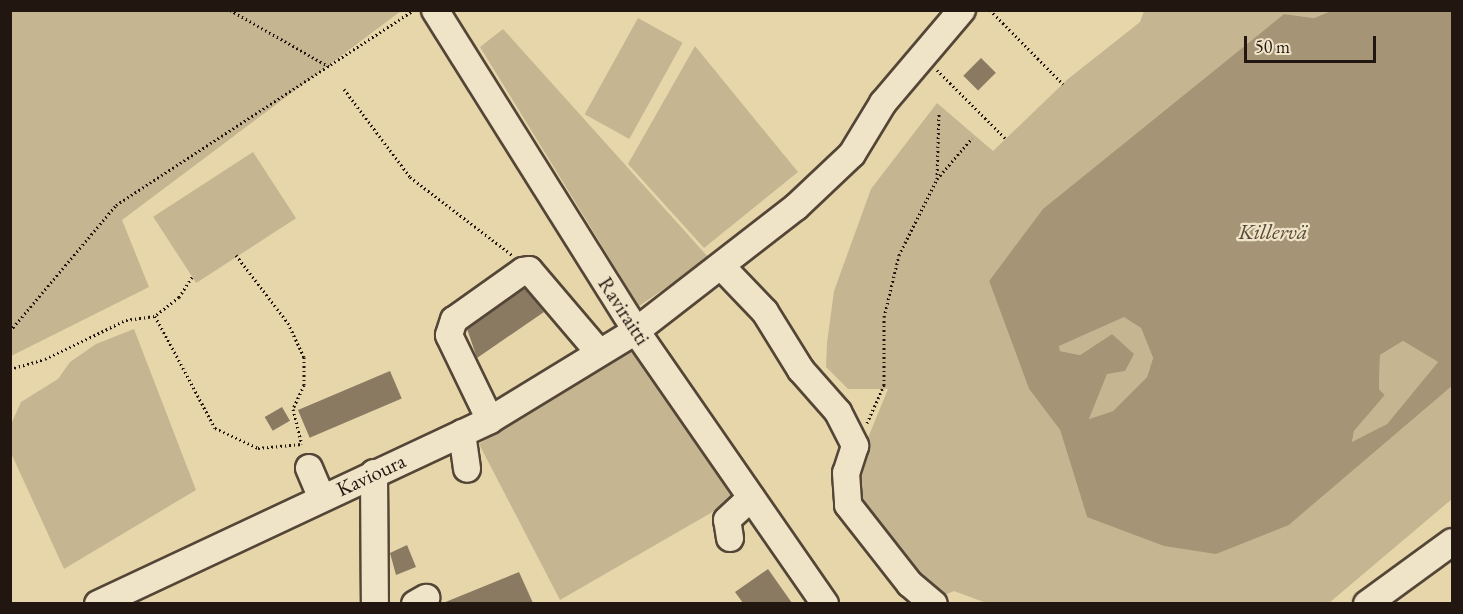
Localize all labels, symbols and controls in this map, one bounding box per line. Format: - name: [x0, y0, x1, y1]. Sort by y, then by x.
- scale bar: [1247, 24, 1379, 62]
- text: 50 m: [1255, 35, 1290, 58]
- water label: Killervä: [1238, 219, 1308, 245]
- street label: Raviraitti: [593, 272, 655, 350]
- street label: Kavioura: [332, 448, 410, 502]

